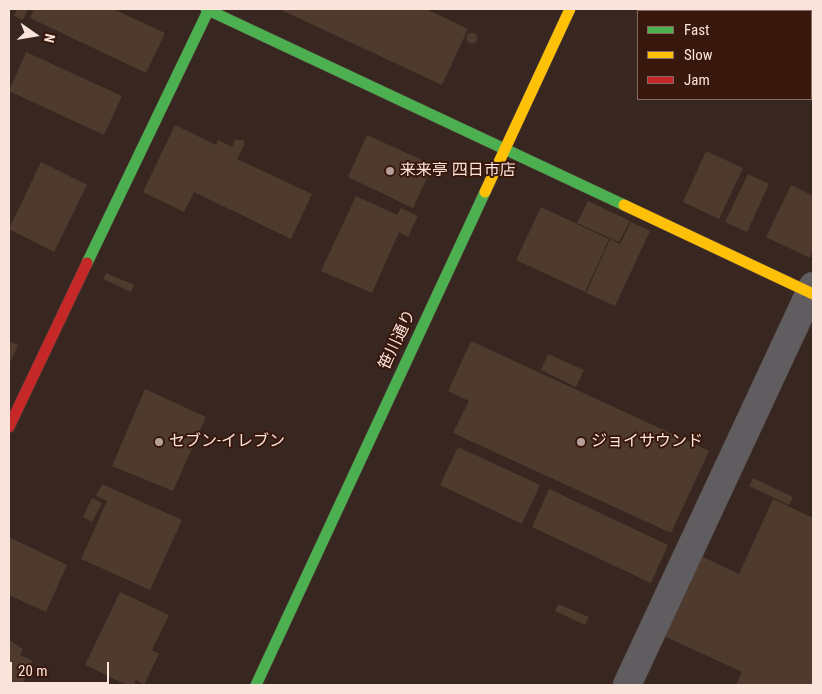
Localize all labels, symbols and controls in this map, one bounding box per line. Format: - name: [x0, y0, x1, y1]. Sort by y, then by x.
- north arrow: [10, 10, 60, 60]
- legend: [637, 10, 812, 100]
- text: Fast: [684, 21, 709, 39]
- text: N: [41, 32, 58, 44]
- text: Slow: [684, 46, 713, 64]
- text: Jam: [684, 71, 710, 89]
- place label: 来来亭 四日市店: [400, 161, 516, 181]
- marker: 来来亭 四日市店: [384, 165, 396, 177]
- street label: 笹川通り: [376, 307, 420, 373]
- place label: セブン-イレブン: [169, 432, 285, 452]
- place label: ジョイサウンド: [591, 432, 703, 452]
- marker: セブン-イレブン: [153, 436, 165, 448]
- marker: ジョイサウンド: [575, 436, 587, 448]
- scale bar: [12, 652, 111, 684]
- text: 20 m: [18, 662, 48, 680]

